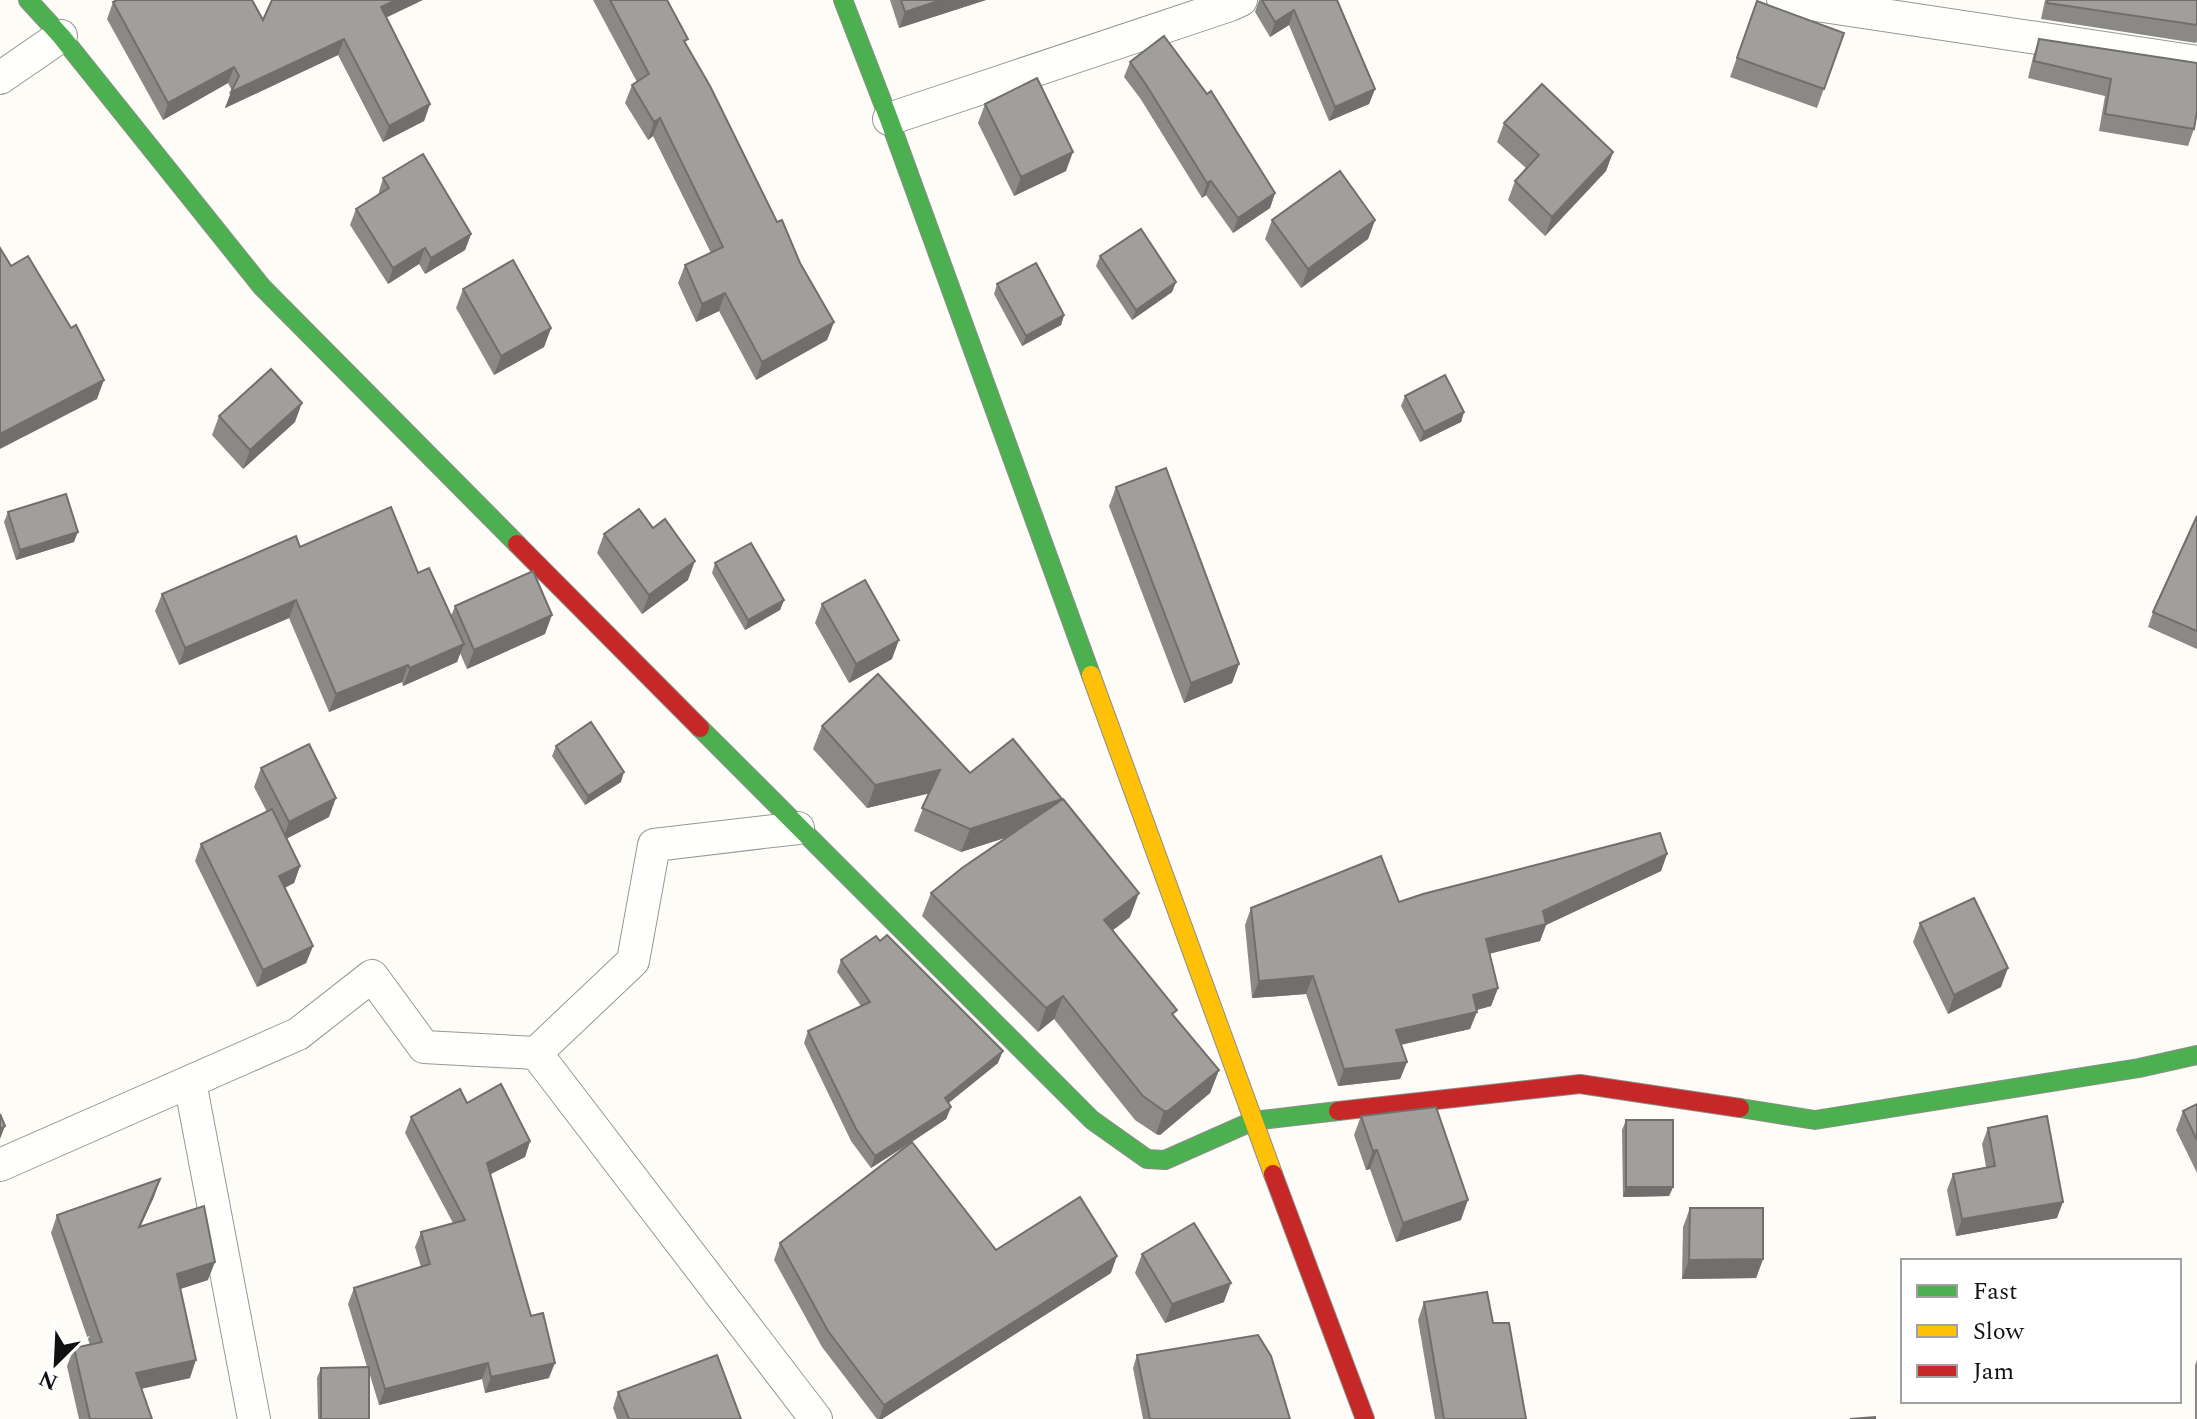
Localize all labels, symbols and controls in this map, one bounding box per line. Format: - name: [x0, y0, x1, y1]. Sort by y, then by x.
- legend: [1901, 1259, 2181, 1403]
- text: Fast: [1973, 1274, 2018, 1310]
- text: Slow: [1973, 1314, 2025, 1350]
- north arrow: [16, 1323, 96, 1403]
- text: Jam: [1973, 1354, 2014, 1390]
- text: N: [34, 1361, 63, 1399]

